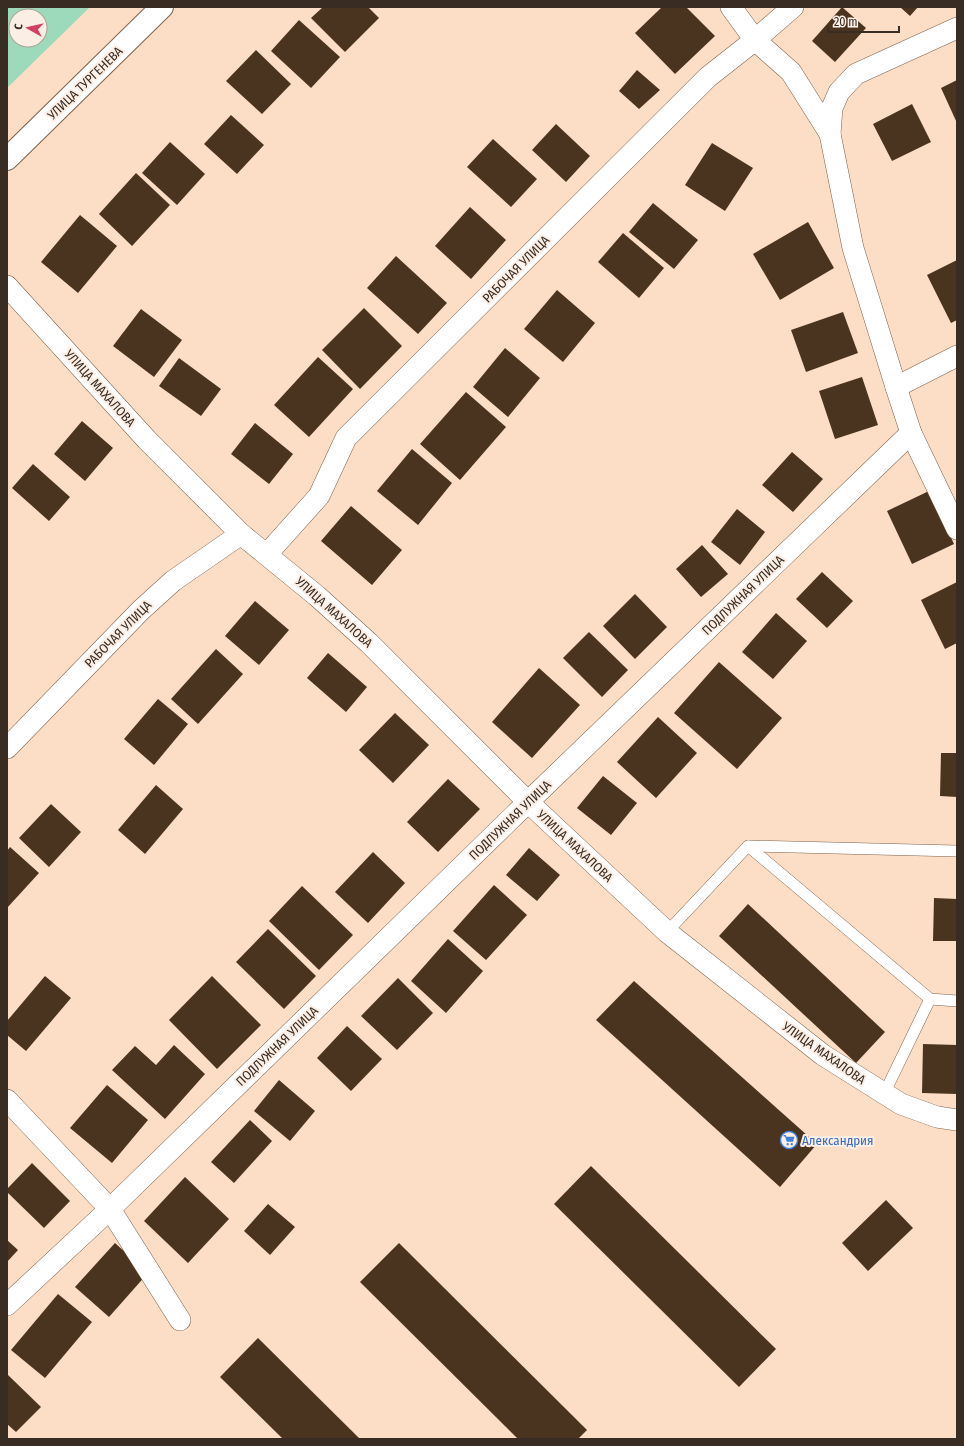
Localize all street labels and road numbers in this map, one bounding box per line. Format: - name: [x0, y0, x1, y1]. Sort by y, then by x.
- street label: УЛИЦА ТУРГЕНЕВА: [44, 43, 126, 123]
- street label: РАБОЧАЯ УЛИЦА: [479, 232, 553, 306]
- street label: УЛИЦА МАХАЛОВА: [61, 346, 139, 430]
- street label: ПОДЛУЖНАЯ УЛИЦА: [699, 552, 787, 638]
- street label: УЛИЦА МАХАЛОВА: [292, 573, 376, 651]
- street label: РАБОЧАЯ УЛИЦА: [81, 597, 155, 671]
- street label: ПОДЛУЖНАЯ УЛИЦА: [466, 777, 554, 863]
- street label: УЛИЦА МАХАЛОВА: [533, 806, 616, 885]
- street label: ПОДЛУЖНАЯ УЛИЦА: [233, 1003, 321, 1089]
- street label: УЛИЦА МАХАЛОВА: [779, 1018, 869, 1087]

